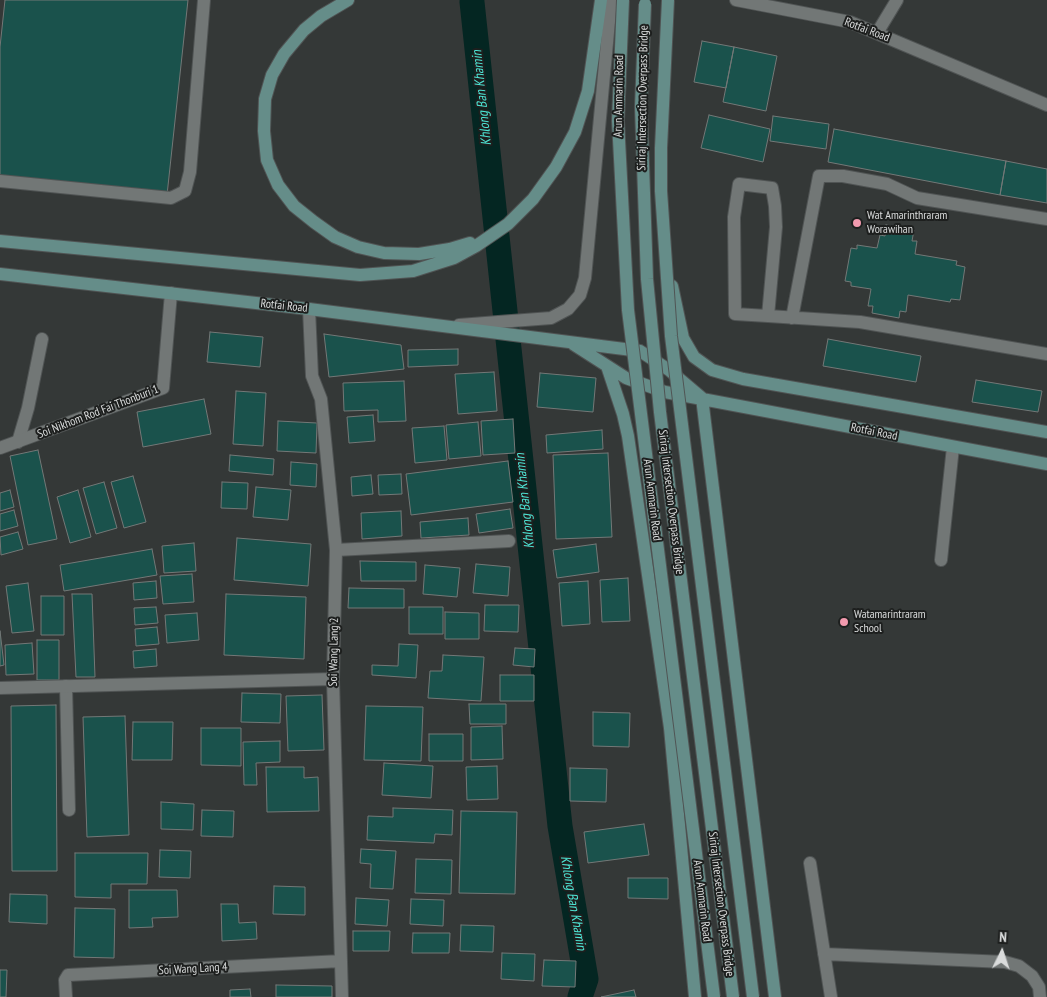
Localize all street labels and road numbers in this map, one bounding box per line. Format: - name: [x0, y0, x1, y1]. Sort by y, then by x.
- street label: Rotfai Road: [842, 15, 892, 45]
- street label: Siriraj Intersection Overpass Bridge: [635, 25, 651, 171]
- street label: Arun Ammarin Road: [611, 55, 627, 137]
- street label: Rotfai Road: [260, 296, 308, 316]
- street label: Soi Nikhom Rod Fai Thonburi 1: [35, 382, 161, 442]
- street label: Rotfai Road: [849, 420, 899, 444]
- street label: Siriraj Intersection Overpass Bridge: [655, 429, 687, 575]
- street label: Arun Ammarin Road: [640, 458, 664, 542]
- street label: Soi Wang Lang 2: [326, 617, 342, 687]
- street label: Siriraj Intersection Overpass Bridge: [705, 831, 737, 977]
- street label: Arun Ammarin Road: [690, 859, 714, 943]
- street label: Soi Wang Lang 4: [158, 960, 228, 978]

